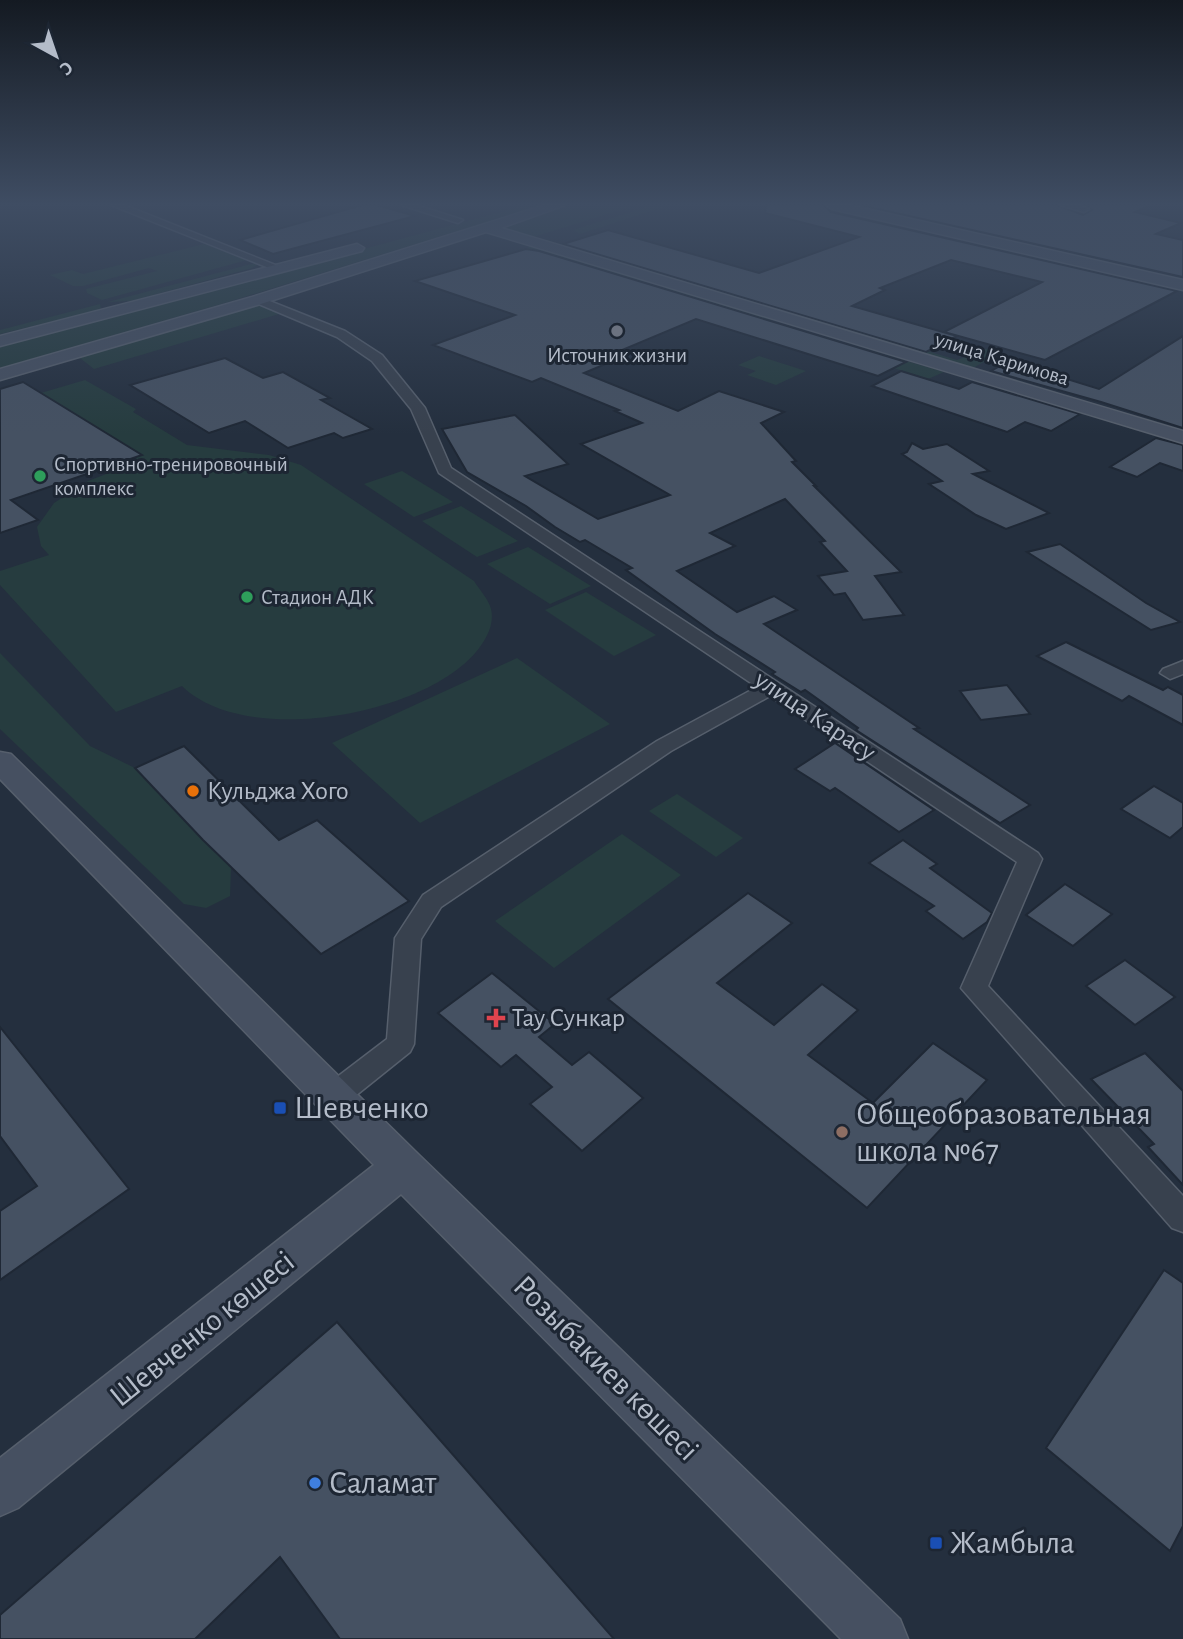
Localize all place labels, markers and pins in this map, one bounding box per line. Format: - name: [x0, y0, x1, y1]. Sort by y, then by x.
- marker: Источник жизни: [609, 323, 625, 339]
- place label: Источник жизни: [547, 345, 687, 366]
- place label: Спортивно-тренировочный комплекс: [54, 454, 288, 499]
- marker: Спортивно-тренировочный комплекс: [32, 468, 48, 484]
- place label: Стадион АДК: [261, 587, 374, 608]
- marker: Стадион АДК: [239, 589, 255, 605]
- place label: Кульджа Хого: [207, 778, 349, 804]
- marker: Кульджа Хого: [185, 783, 201, 799]
- place label: Тау Сункар: [512, 1005, 625, 1031]
- marker: Тау Сункар: [486, 1008, 506, 1028]
- place label: Шевченко: [294, 1092, 429, 1124]
- place label: Общеобразовательная школа №67: [856, 1098, 1151, 1167]
- marker: Шевченко: [272, 1100, 288, 1116]
- marker: Общеобразовательная школа №67: [834, 1124, 850, 1140]
- place label: Саламат: [329, 1467, 437, 1499]
- marker: Саламат: [307, 1475, 323, 1491]
- place label: Жамбыла: [950, 1527, 1075, 1559]
- marker: Жамбыла: [928, 1535, 944, 1551]

